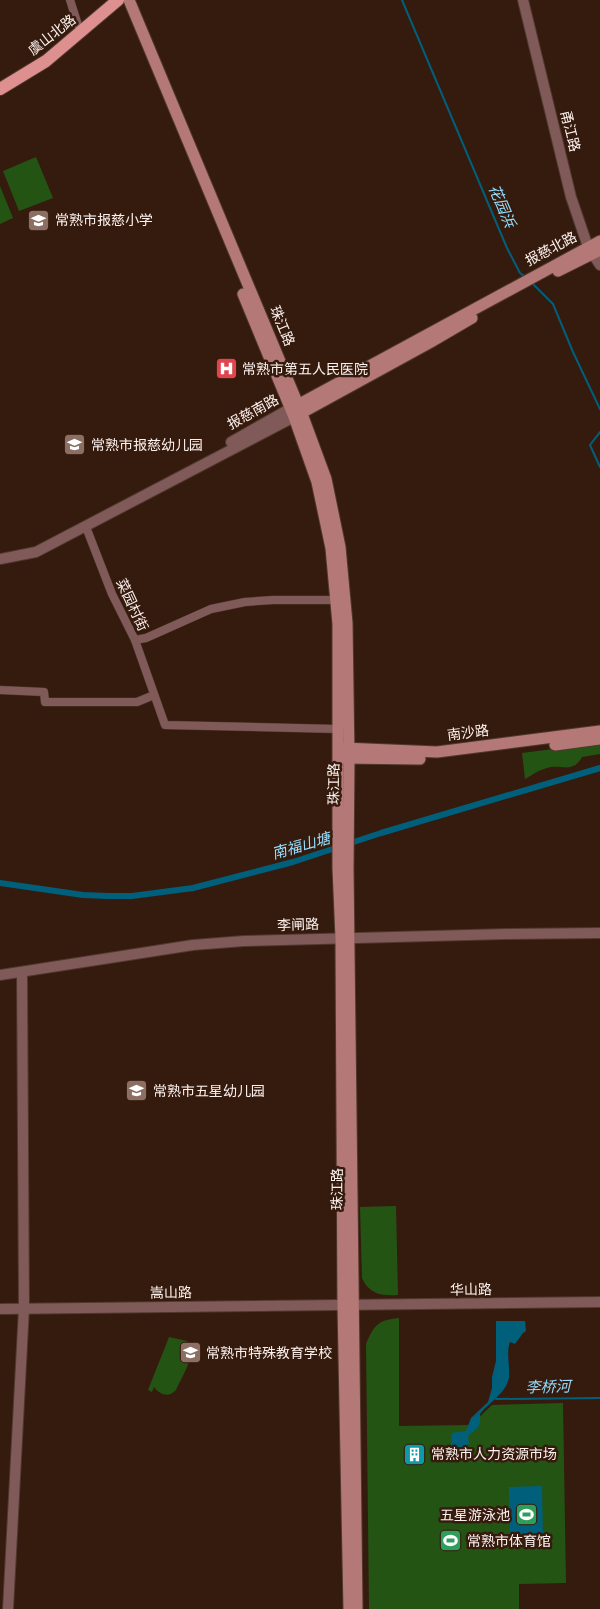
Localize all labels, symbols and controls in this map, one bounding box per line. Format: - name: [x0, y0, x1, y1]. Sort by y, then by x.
- street label: 虞山北路: [24, 10, 80, 60]
- street label: 甬江路: [556, 108, 584, 154]
- water label: 花园浜: [484, 181, 521, 232]
- school or university icon: 常熟市报慈小学: [27, 208, 51, 232]
- place label: 常熟市报慈小学: [55, 211, 153, 230]
- street label: 报慈北路: [522, 227, 580, 271]
- street label: 珠江路: [265, 303, 299, 349]
- hospital icon: 常熟市第五人民医院: [214, 357, 238, 381]
- place label: 常熟市第五人民医院: [242, 360, 368, 379]
- street label: 报慈南路: [224, 390, 282, 434]
- school or university icon: 常熟市报慈幼儿园: [63, 433, 87, 457]
- place label: 常熟市报慈幼儿园: [91, 436, 203, 455]
- street label: 菜园村街: [112, 576, 152, 634]
- street label: 南沙路: [446, 721, 490, 745]
- street label: 珠江路: [324, 763, 344, 805]
- water label: 南福山塘: [269, 827, 335, 864]
- street label: 李闸路: [277, 915, 319, 935]
- school or university icon: 常熟市五星幼儿园: [125, 1079, 149, 1103]
- place label: 常熟市五星幼儿园: [153, 1082, 265, 1101]
- street label: 珠江路: [328, 1168, 347, 1210]
- street label: 华山路: [450, 1280, 492, 1300]
- street label: 嵩山路: [150, 1283, 192, 1303]
- school or university icon: 常熟市特殊教育学校: [178, 1341, 202, 1365]
- place label: 常熟市特殊教育学校: [206, 1344, 332, 1363]
- water label: 李桥河: [525, 1377, 574, 1397]
- building icon: 常熟市人力资源市场: [403, 1442, 427, 1466]
- place label: 常熟市人力资源市场: [431, 1445, 557, 1464]
- sports icon: 五星游泳池: [514, 1503, 538, 1527]
- place label: 五星游泳池: [440, 1506, 510, 1525]
- sports icon: 常熟市体育馆: [439, 1529, 463, 1553]
- place label: 常熟市体育馆: [467, 1532, 551, 1551]

